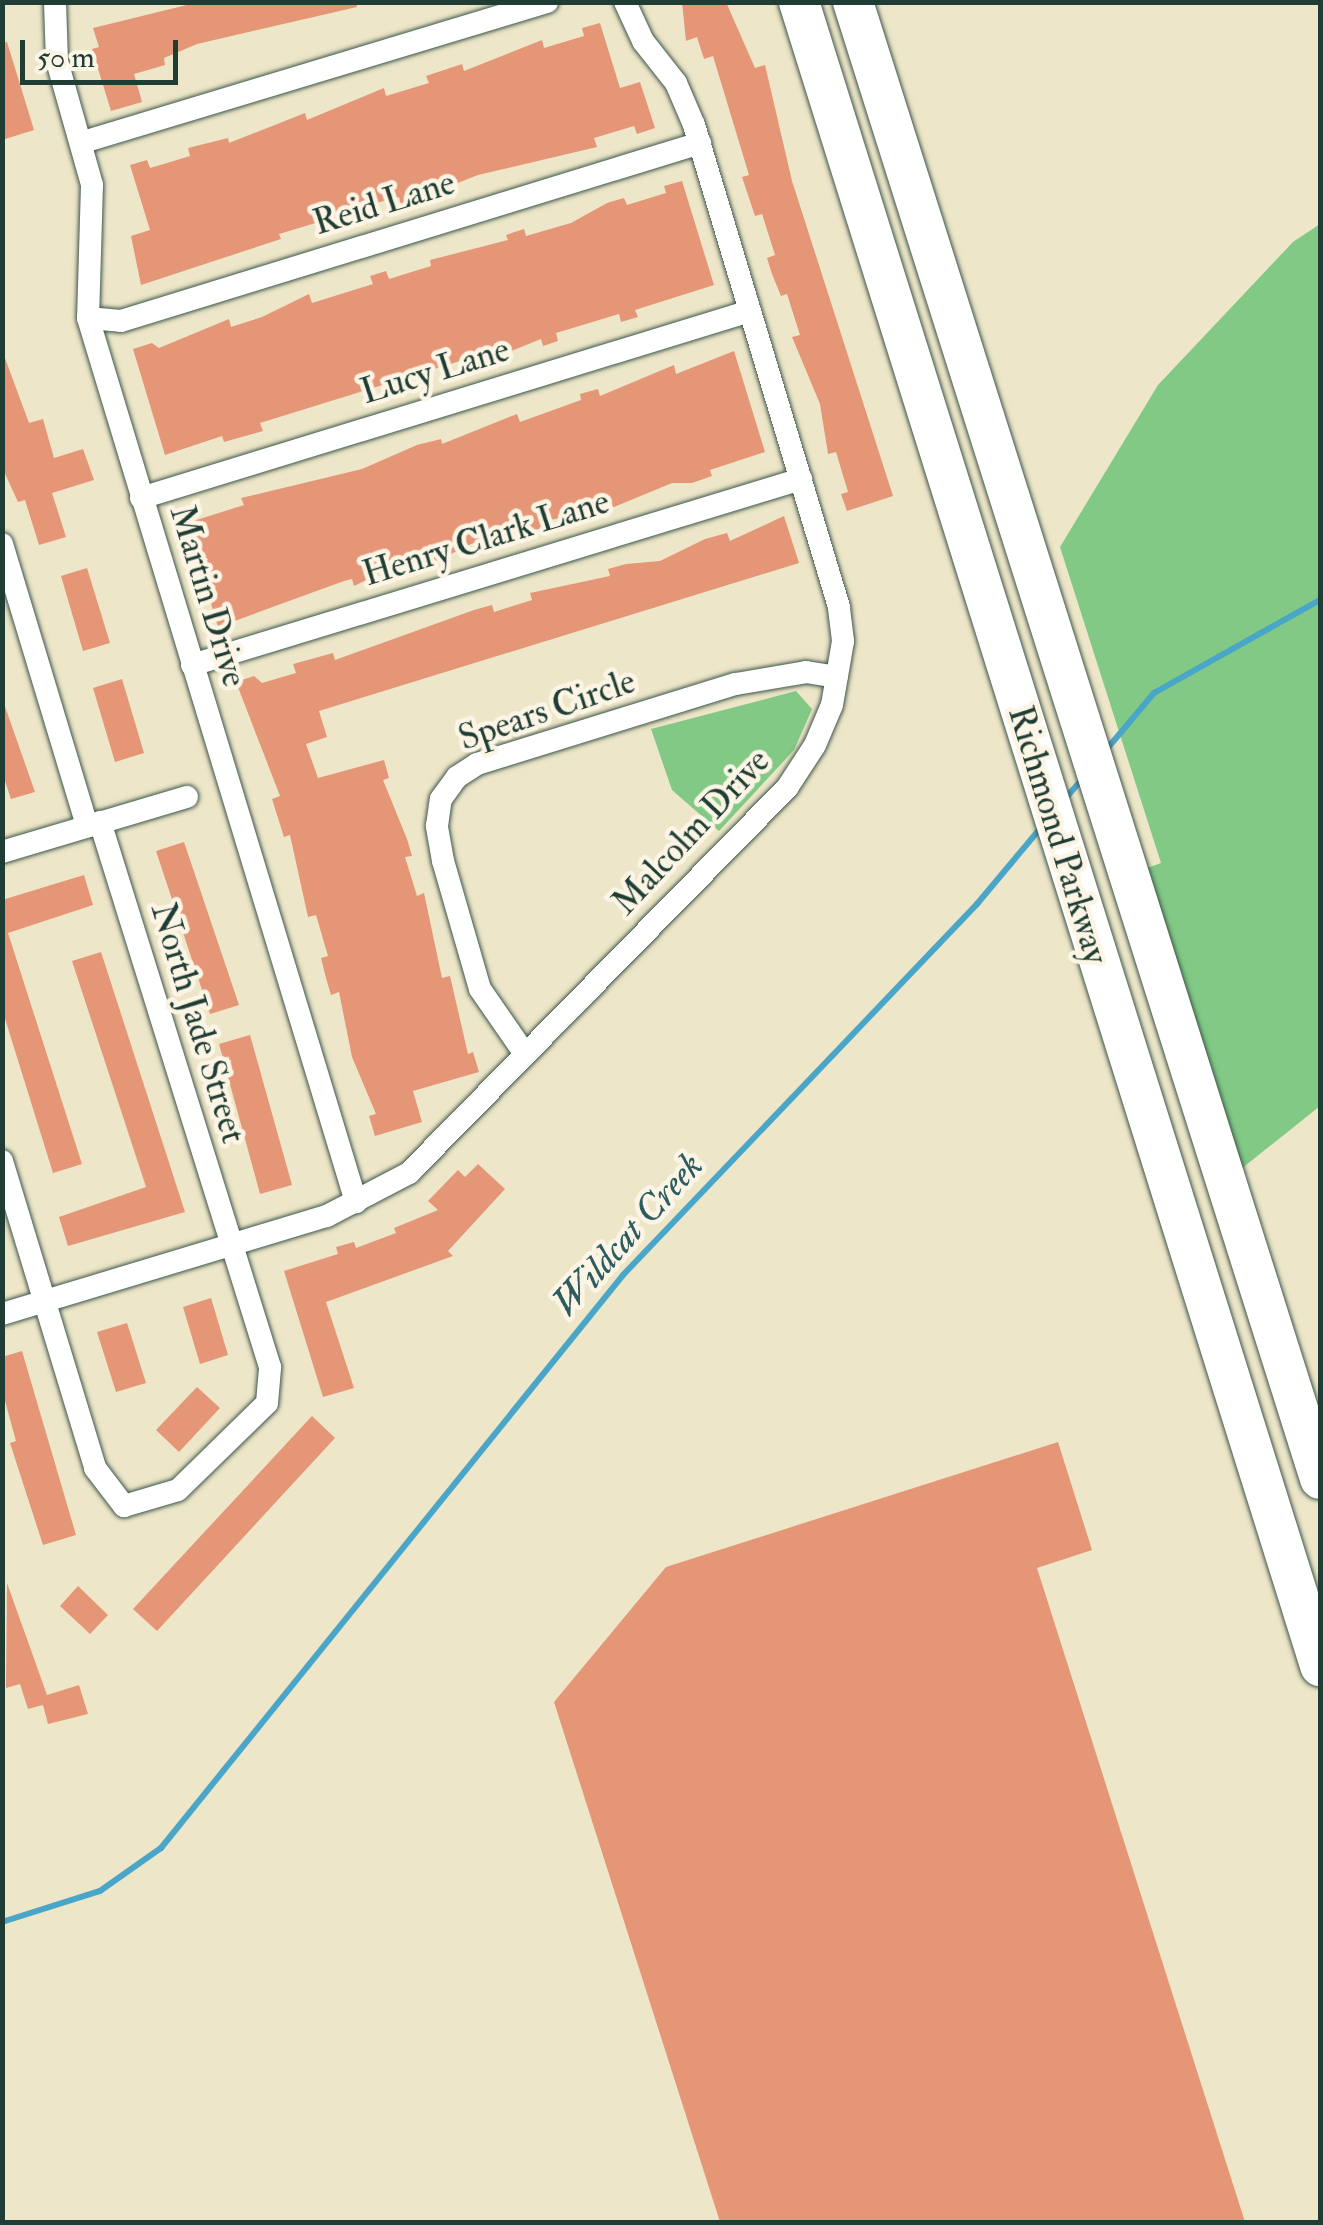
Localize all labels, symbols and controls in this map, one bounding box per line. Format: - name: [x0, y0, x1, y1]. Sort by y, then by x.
- scale bar: [25, 20, 182, 82]
- text: 50 m: [37, 39, 95, 76]
- street label: Reid Lane: [308, 162, 460, 244]
- street label: Lucy Lane: [356, 329, 514, 413]
- street label: Henry Clark Lane: [358, 481, 614, 595]
- street label: Martin Drive: [161, 500, 255, 692]
- street label: Spears Circle: [453, 660, 641, 760]
- street label: Richmond Parkway: [999, 701, 1117, 969]
- street label: Malcolm Drive: [604, 740, 778, 924]
- street label: North Jade Street: [142, 898, 254, 1148]
- water label: Wildcat Creek: [543, 1144, 713, 1326]

